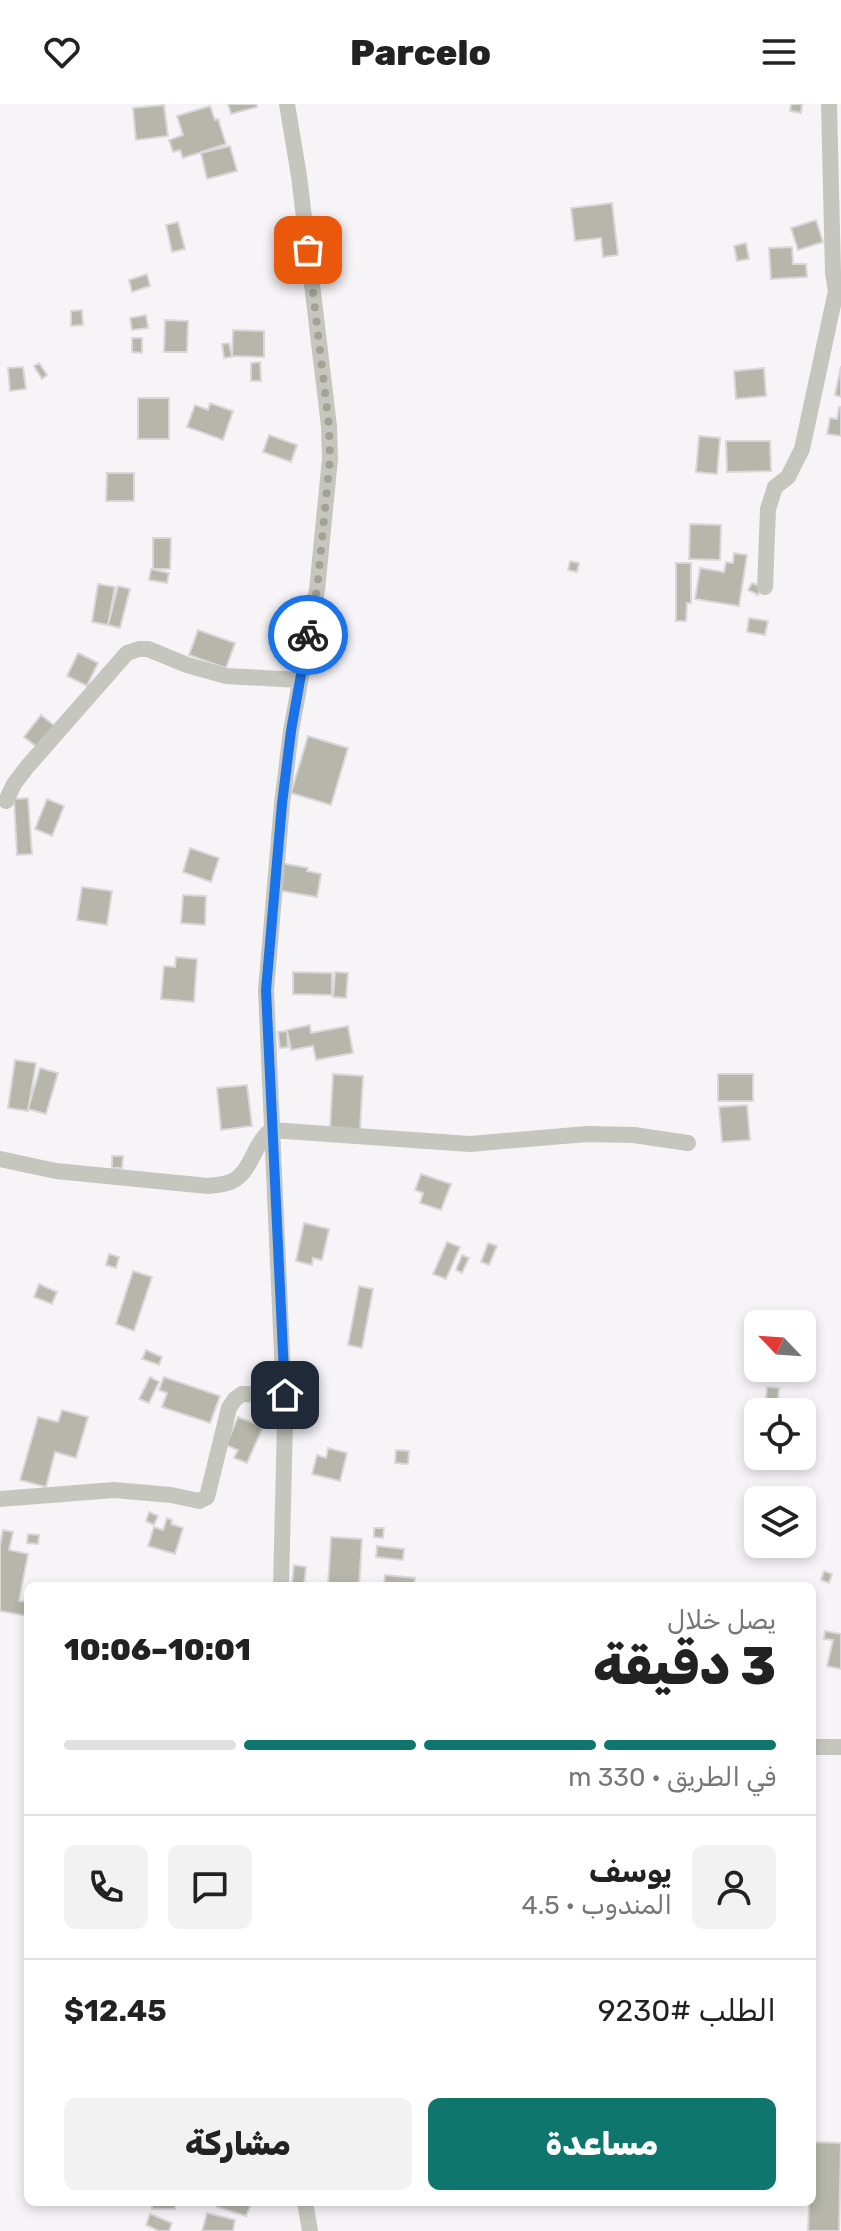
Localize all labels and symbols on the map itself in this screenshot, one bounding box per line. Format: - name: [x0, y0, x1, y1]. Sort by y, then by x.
- pin: [274, 216, 342, 284]
- courier: [268, 595, 348, 675]
- north arrow: [744, 1310, 816, 1382]
- pin: [251, 1361, 319, 1429]

